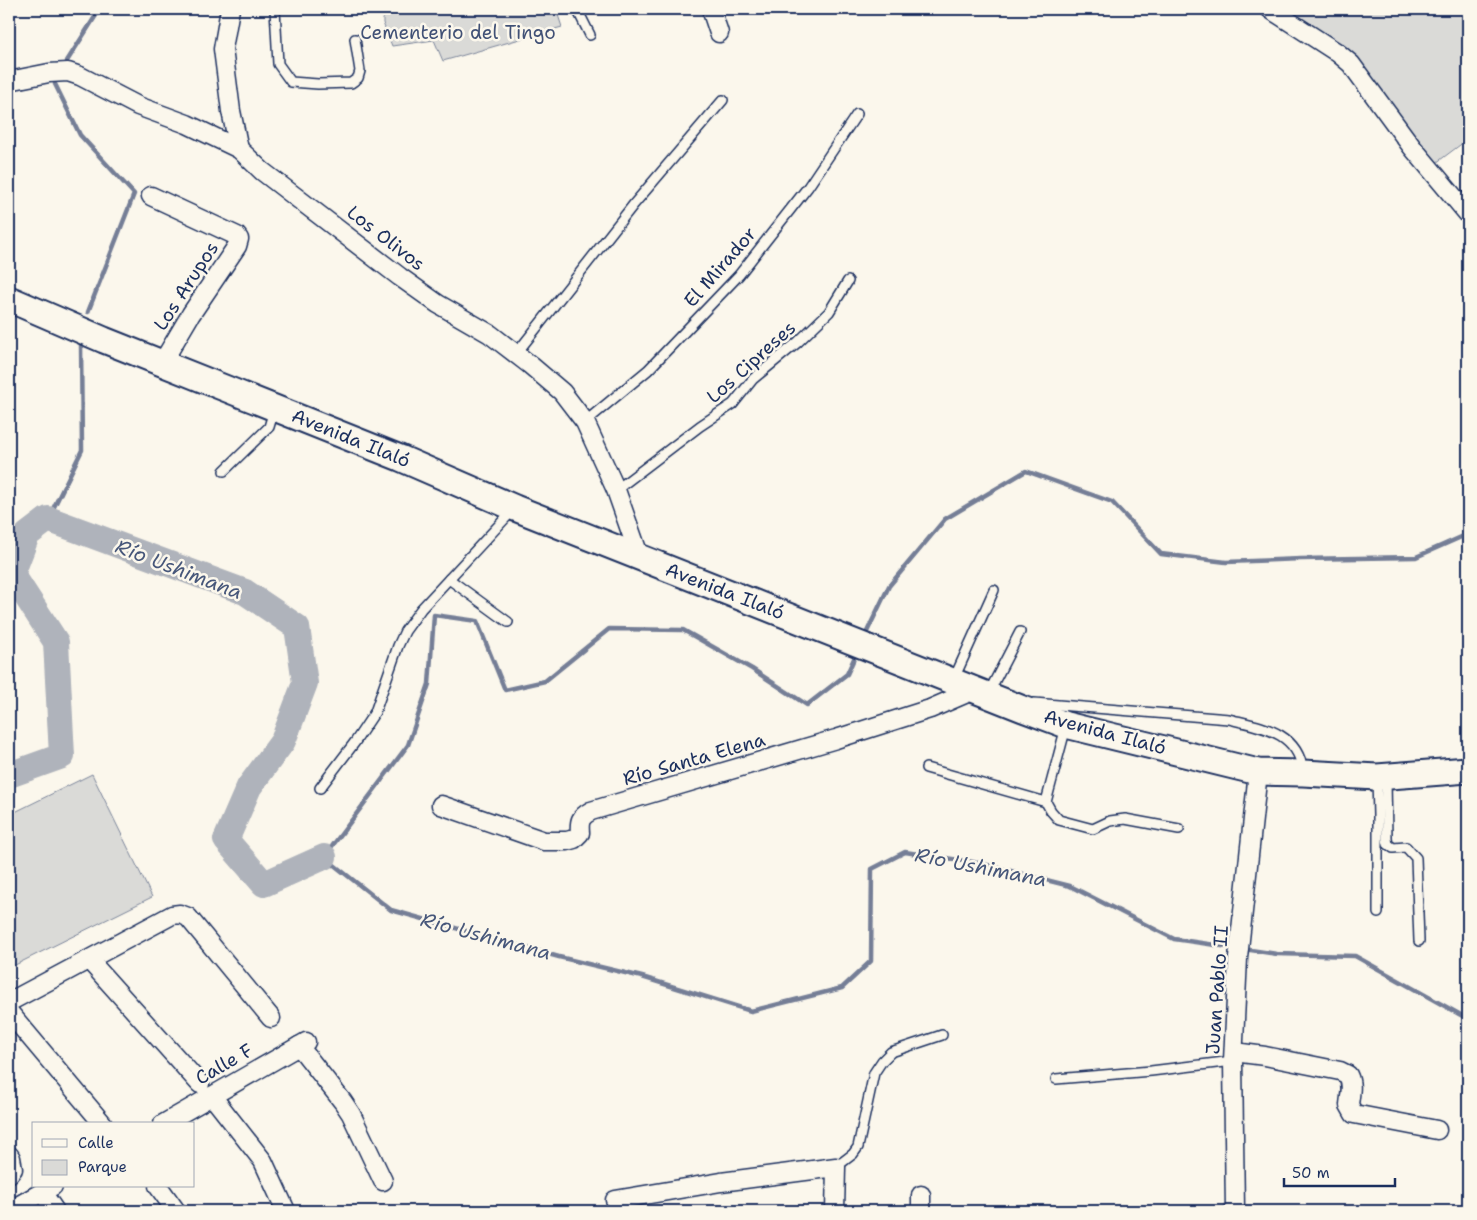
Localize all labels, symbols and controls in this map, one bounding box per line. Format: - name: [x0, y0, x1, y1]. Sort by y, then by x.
- park label: Cementerio del Tingo: [360, 20, 556, 45]
- street label: Los Olivos: [342, 200, 430, 276]
- street label: El Mirador: [678, 222, 762, 312]
- street label: Los Arupos: [148, 237, 224, 335]
- street label: Los Cipreses: [701, 315, 801, 409]
- street label: Avenida Ilaló: [288, 403, 414, 473]
- water label: Río Ushimana: [112, 533, 246, 605]
- street label: Avenida Ilaló: [662, 557, 788, 625]
- street label: Avenida Ilaló: [1041, 704, 1169, 760]
- street label: Río Santa Elena: [620, 727, 768, 791]
- water label: Río Ushimana: [913, 841, 1049, 893]
- water label: Río Ushimana: [418, 906, 554, 966]
- street label: Juan Pablo II: [1200, 925, 1234, 1055]
- street label: Calle F: [191, 1038, 257, 1090]
- legend: [32, 1122, 195, 1188]
- text: Calle: [78, 1133, 114, 1153]
- scale bar: [1284, 1155, 1396, 1187]
- text: Parque: [78, 1157, 127, 1177]
- text: 50 m: [1292, 1163, 1330, 1183]

